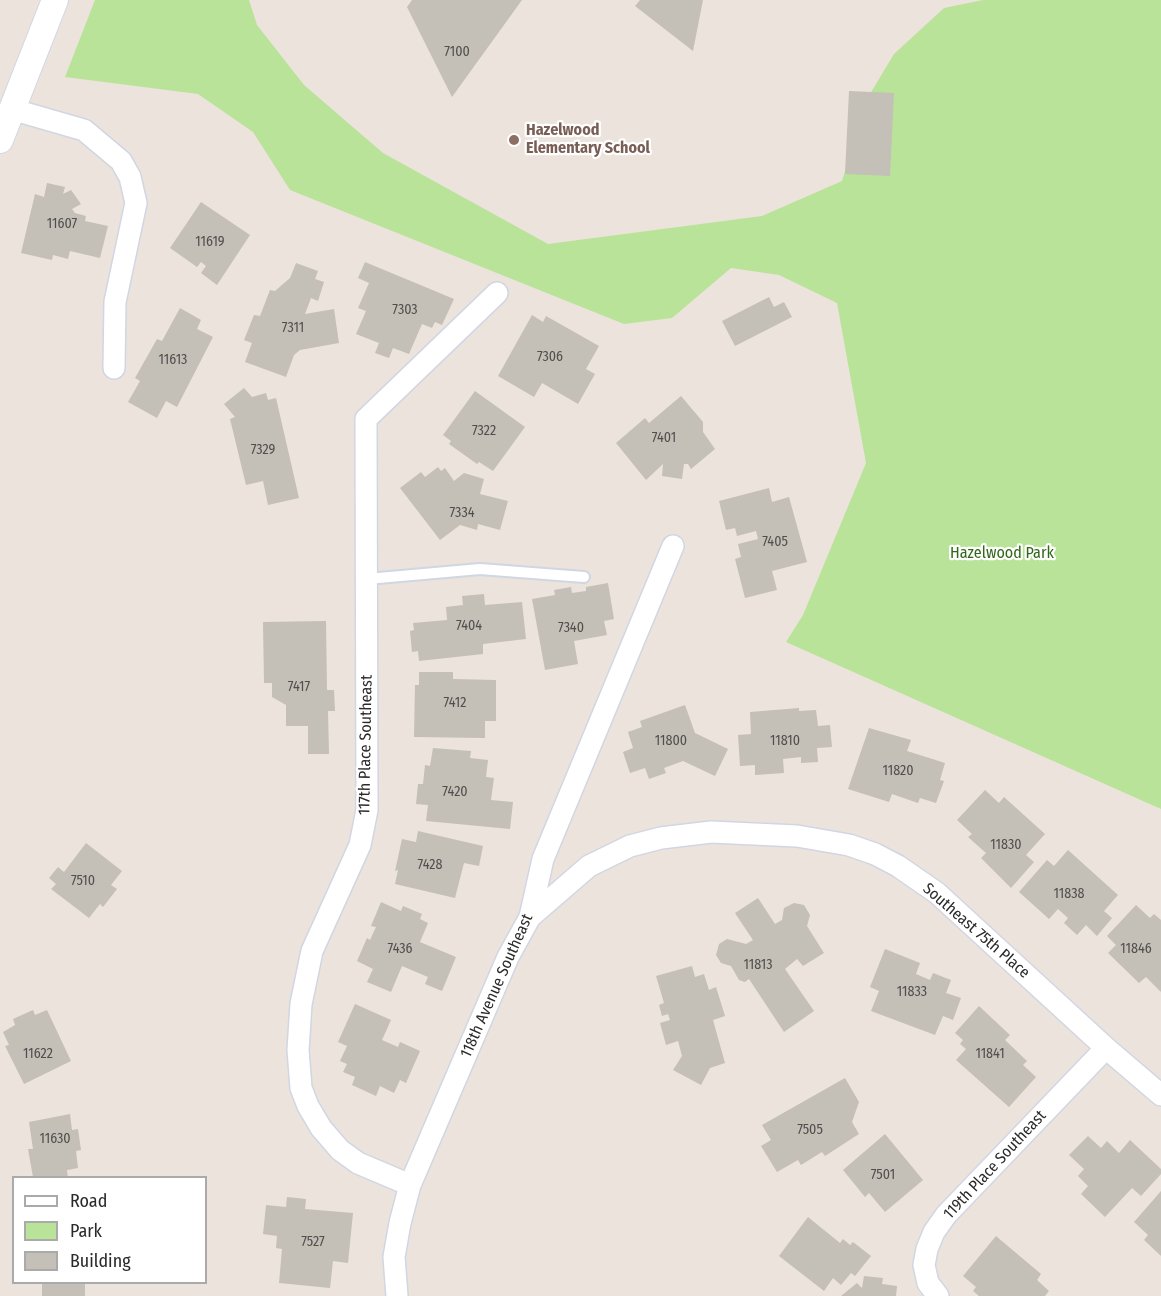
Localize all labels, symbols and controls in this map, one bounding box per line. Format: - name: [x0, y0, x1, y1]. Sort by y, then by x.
- house number: 7100: [444, 44, 470, 60]
- place label: Hazelwood Elementary School: [526, 121, 650, 159]
- marker: Hazelwood Elementary School: [507, 133, 521, 147]
- house number: 11607: [47, 216, 77, 232]
- house number: 11619: [195, 234, 225, 250]
- house number: 7303: [392, 302, 418, 318]
- house number: 7311: [282, 320, 304, 336]
- house number: 7306: [537, 349, 563, 365]
- house number: 11613: [159, 352, 187, 368]
- house number: 7322: [472, 423, 496, 439]
- house number: 7401: [652, 430, 676, 446]
- house number: 7329: [251, 442, 275, 458]
- house number: 7334: [450, 505, 474, 521]
- house number: 7405: [762, 534, 788, 550]
- park label: Hazelwood Park: [950, 544, 1054, 564]
- house number: 7404: [456, 618, 482, 634]
- house number: 7340: [558, 620, 584, 636]
- street label: 117th Place Southeast: [355, 675, 377, 815]
- house number: 7417: [288, 679, 310, 695]
- house number: 7412: [444, 695, 466, 711]
- house number: 11800: [655, 733, 687, 749]
- house number: 11810: [770, 733, 800, 749]
- house number: 11820: [882, 763, 914, 779]
- house number: 7420: [442, 784, 468, 800]
- house number: 11830: [990, 837, 1022, 853]
- house number: 7428: [418, 857, 442, 873]
- house number: 7510: [71, 873, 95, 889]
- street label: Southeast 75th Place: [919, 879, 1033, 983]
- house number: 11838: [1053, 886, 1085, 902]
- street label: 118th Avenue Southeast: [457, 911, 537, 1061]
- house number: 7436: [387, 941, 413, 957]
- house number: 11846: [1120, 941, 1152, 957]
- house number: 11813: [743, 957, 773, 973]
- house number: 11833: [897, 984, 927, 1000]
- house number: 11622: [23, 1046, 53, 1062]
- house number: 11841: [975, 1046, 1005, 1062]
- street label: 119th Place Southeast: [940, 1107, 1050, 1223]
- house number: 7505: [797, 1122, 823, 1138]
- house number: 11630: [39, 1131, 71, 1147]
- house number: 7501: [871, 1167, 895, 1183]
- legend: [12, 1176, 207, 1284]
- text: Road: [70, 1190, 107, 1212]
- text: Park: [70, 1220, 102, 1242]
- house number: 7527: [301, 1234, 325, 1250]
- text: Building: [70, 1250, 131, 1272]

